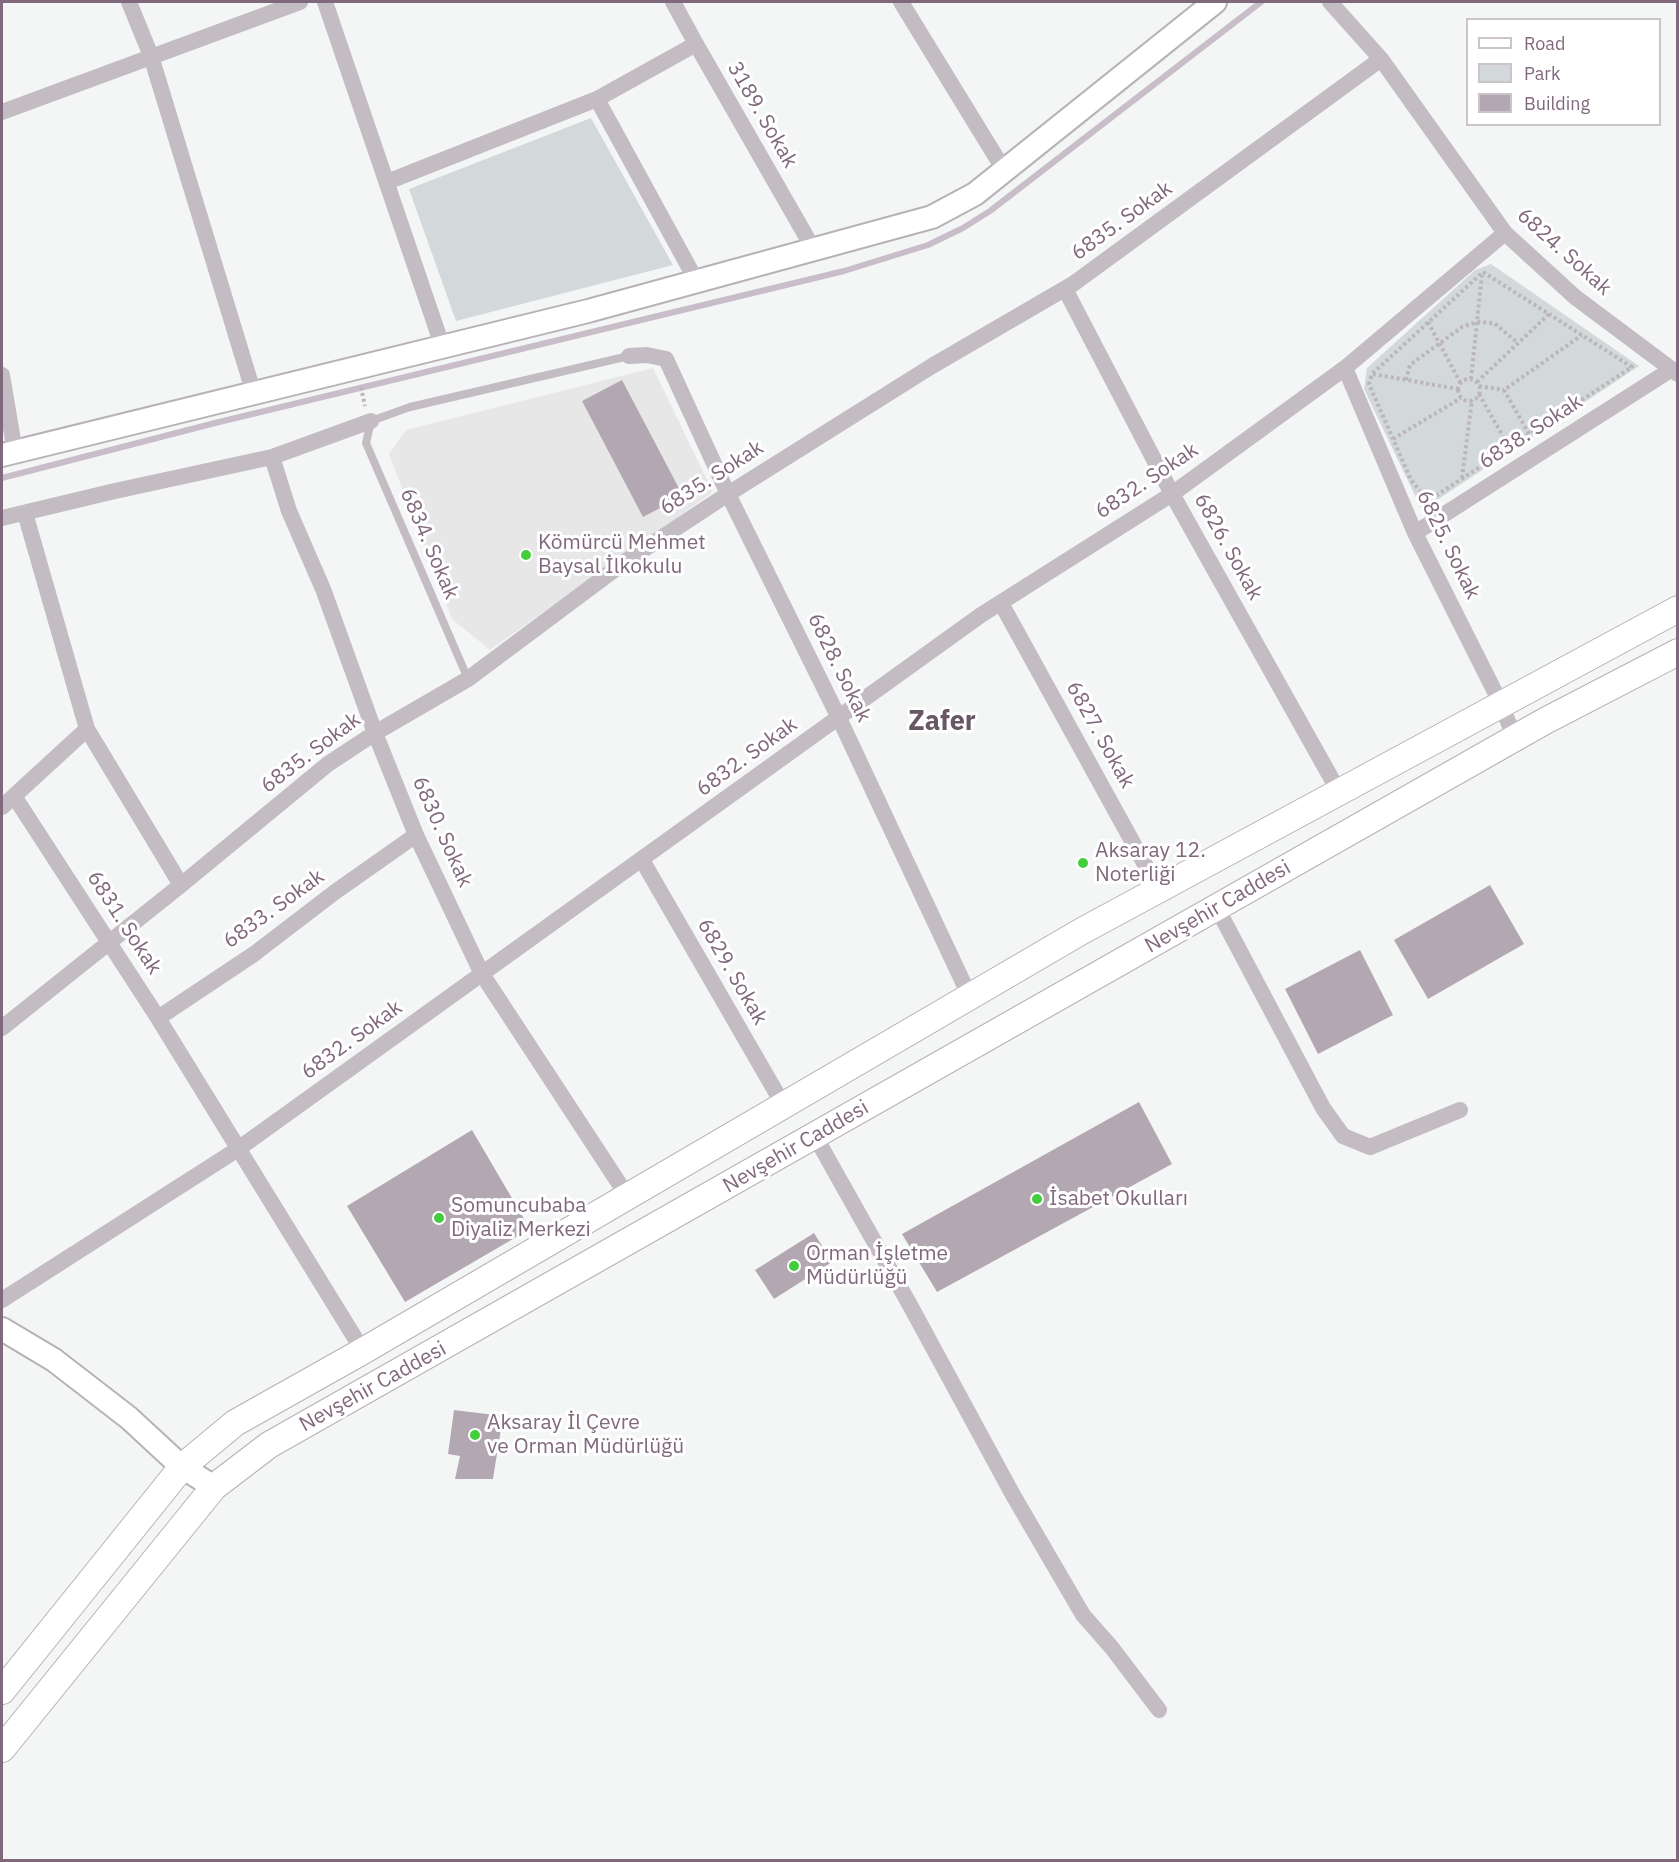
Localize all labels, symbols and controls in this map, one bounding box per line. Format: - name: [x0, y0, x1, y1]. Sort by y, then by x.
- legend: [1466, 18, 1661, 126]
- text: Road: [1524, 32, 1565, 55]
- street label: 3189. Sokak: [722, 57, 802, 173]
- text: Park: [1524, 62, 1560, 85]
- text: Building: [1524, 92, 1590, 115]
- street label: 6835. Sokak: [1067, 176, 1177, 266]
- street label: 6824. Sokak: [1512, 203, 1616, 301]
- street label: 6838. Sokak: [1475, 389, 1587, 475]
- street label: 6835. Sokak: [656, 435, 768, 521]
- street label: 6832. Sokak: [1091, 437, 1203, 525]
- street label: 6834. Sokak: [394, 485, 464, 603]
- street label: 6825. Sokak: [1411, 486, 1485, 604]
- street label: 6826. Sokak: [1188, 489, 1268, 605]
- place label: Kömürcü Mehmet Baysal İlkokulu: [538, 530, 706, 580]
- marker: Kömürcü Mehmet Baysal İlkokulu: [519, 548, 533, 562]
- street label: 6828. Sokak: [802, 609, 876, 727]
- street label: 6827. Sokak: [1060, 677, 1140, 793]
- district label: Zafer: [908, 706, 976, 738]
- street label: 6835. Sokak: [256, 707, 366, 799]
- street label: 6832. Sokak: [692, 712, 802, 802]
- street label: 6830. Sokak: [406, 773, 478, 891]
- place label: Aksaray 12. Noterliği: [1095, 838, 1206, 888]
- street label: Nevşehir Caddesi: [1141, 855, 1295, 959]
- marker: Aksaray 12. Noterliği: [1076, 856, 1090, 870]
- street label: 6833. Sokak: [219, 864, 329, 954]
- street label: 6831. Sokak: [81, 867, 167, 979]
- street label: 6829. Sokak: [692, 914, 772, 1030]
- street label: 6832. Sokak: [297, 995, 407, 1085]
- street label: Nevşehir Caddesi: [719, 1095, 873, 1199]
- place label: İsabet Okulları: [1049, 1186, 1188, 1212]
- marker: İsabet Okulları: [1030, 1192, 1044, 1206]
- place label: Somuncubaba Diyaliz Merkezi: [451, 1193, 591, 1243]
- marker: Somuncubaba Diyaliz Merkezi: [432, 1211, 446, 1225]
- place label: Orman İşletme Müdürlüğü: [806, 1241, 948, 1291]
- marker: Orman İşletme Müdürlüğü: [787, 1259, 801, 1273]
- street label: Nevşehir Caddesi: [295, 1336, 451, 1438]
- place label: Aksaray İl Çevre ve Orman Müdürlüğü: [487, 1410, 684, 1460]
- marker: Aksaray İl Çevre ve Orman Müdürlüğü: [468, 1428, 482, 1442]

